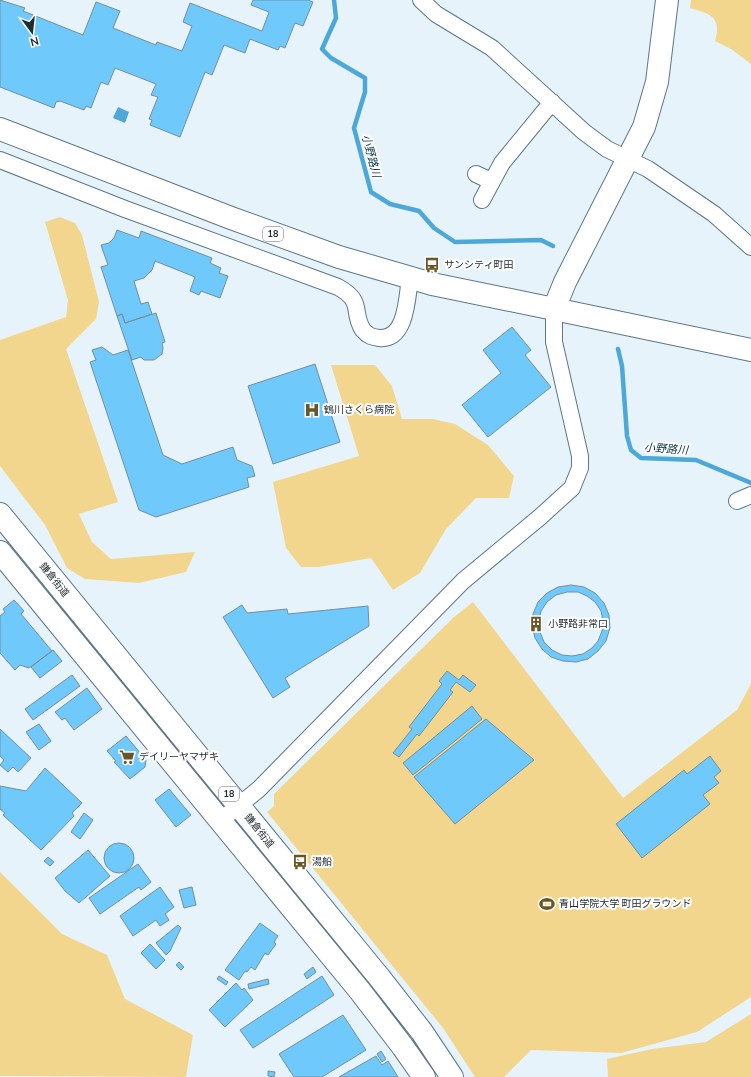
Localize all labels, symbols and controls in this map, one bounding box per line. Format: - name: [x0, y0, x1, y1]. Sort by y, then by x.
- north arrow: [12, 12, 52, 52]
- text: N: [29, 33, 40, 49]
- water label: 小野路川: [358, 133, 384, 180]
- road number: 18: [263, 227, 283, 241]
- bus stop icon: サンシティ町田: [423, 256, 441, 274]
- place label: サンシティ町田: [444, 258, 513, 272]
- hospital icon: 鶴川さくら病院: [303, 401, 321, 419]
- place label: 鶴川さくら病院: [324, 403, 394, 417]
- water label: 小野路川: [644, 440, 689, 458]
- street label: 鎌倉街道: [36, 560, 72, 600]
- building icon: 小野路非常口: [527, 615, 545, 633]
- place label: 小野路非常口: [548, 617, 608, 631]
- supermarket icon: デイリーヤマザキ: [118, 748, 136, 766]
- place label: デイリーヤマザキ: [139, 750, 219, 764]
- road number: 18: [219, 787, 239, 801]
- street label: 鎌倉街道: [241, 811, 277, 851]
- bus stop icon: 湯船: [291, 853, 309, 871]
- place label: 湯船: [312, 855, 332, 869]
- sports icon: 青山学院大学 町田グラウンド: [538, 895, 556, 913]
- place label: 青山学院大学 町田グラウンド: [559, 897, 692, 911]

